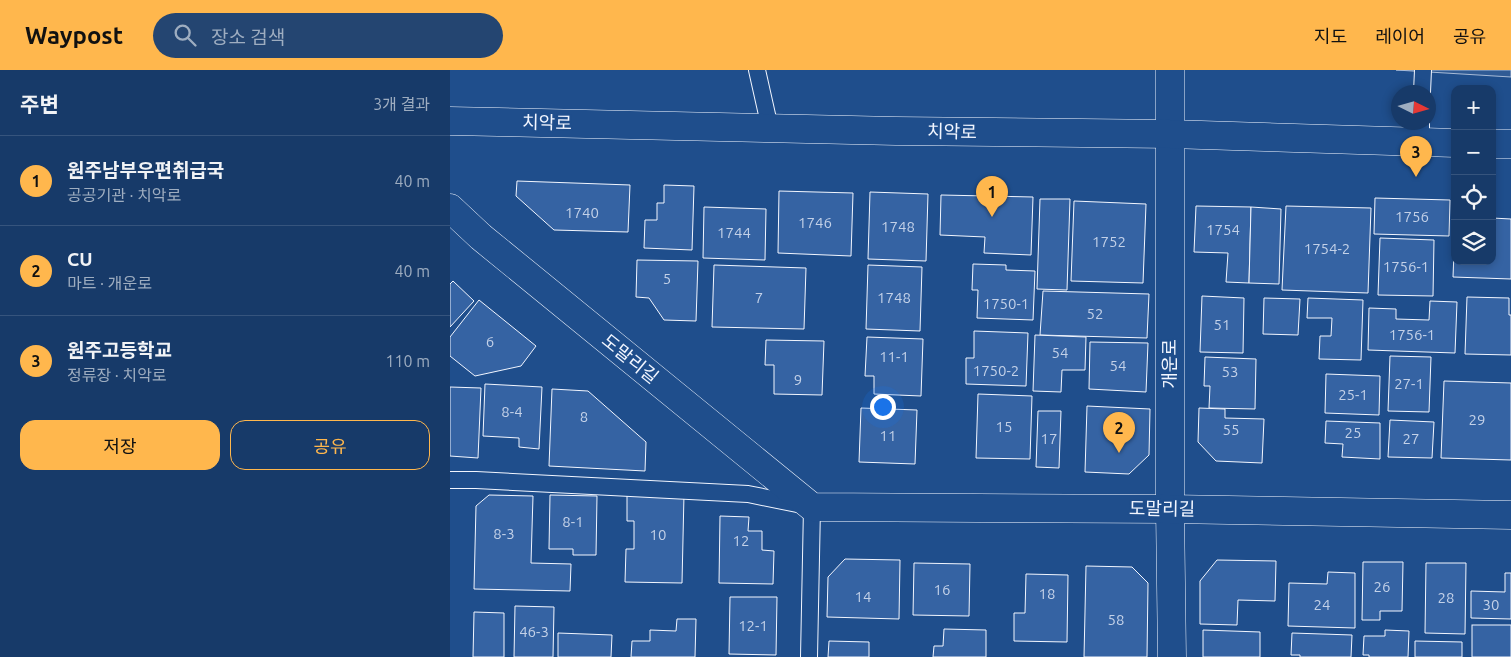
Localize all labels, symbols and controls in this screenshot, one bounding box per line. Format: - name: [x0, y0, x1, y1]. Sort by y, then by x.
- search box: [153, 13, 503, 58]
- icon: search: [171, 21, 199, 49]
- text: Waypost: [25, 22, 123, 49]
- text: 장소 검색: [211, 26, 285, 48]
- text: 지도: [1314, 26, 1347, 46]
- text: 레이어: [1375, 26, 1425, 46]
- text: 공유: [1453, 26, 1486, 46]
- north arrow: [1391, 85, 1436, 130]
- map controls: [1451, 85, 1496, 265]
- button: +: [1451, 85, 1496, 130]
- text: 주변: [20, 92, 59, 116]
- text: 3개 결과: [373, 95, 430, 113]
- street label: 치악로: [522, 112, 572, 132]
- street label: 치악로: [927, 121, 977, 141]
- button: −: [1451, 130, 1496, 175]
- pin: 3: [1400, 136, 1432, 177]
- text: 원주남부우편취급국: [67, 159, 224, 181]
- text: 1: [31, 172, 41, 190]
- text: 40 m: [394, 172, 430, 190]
- button: locate: [1451, 175, 1496, 220]
- pin: 1: [976, 176, 1008, 217]
- text: 공공기관 · 치악로: [67, 186, 181, 204]
- house number: 1740: [565, 204, 599, 221]
- house number: 1756: [1395, 208, 1429, 225]
- house number: 1746: [798, 214, 832, 231]
- house number: 1748: [881, 218, 915, 235]
- button: layers: [1451, 220, 1496, 265]
- house number: 1754: [1206, 221, 1240, 238]
- house number: 1744: [717, 224, 751, 241]
- house number: 1752: [1092, 233, 1126, 250]
- house number: 1754-2: [1304, 240, 1350, 257]
- text: CU: [67, 248, 92, 270]
- house number: 1756-1: [1383, 258, 1429, 275]
- text: 2: [31, 262, 41, 280]
- text: 40 m: [394, 262, 430, 280]
- house number: 5: [663, 270, 671, 287]
- text: 마트 · 개운로: [67, 274, 152, 292]
- house number: 7: [755, 289, 763, 306]
- house number: 1748: [877, 289, 911, 306]
- house number: 1750-1: [983, 295, 1029, 312]
- house number: 52: [1087, 305, 1103, 322]
- house number: 51: [1214, 316, 1230, 333]
- house number: 1756-1: [1389, 326, 1435, 343]
- street label: 도말리길: [599, 330, 663, 387]
- house number: 6: [486, 333, 494, 350]
- text: 원주고등학교: [67, 339, 172, 361]
- street label: 개운로: [1159, 339, 1179, 389]
- house number: 54: [1052, 344, 1068, 361]
- house number: 11-1: [879, 348, 909, 365]
- text: 3: [31, 352, 41, 370]
- text: 110 m: [385, 352, 430, 370]
- house number: 54: [1110, 357, 1126, 374]
- house number: 1750-2: [973, 362, 1019, 379]
- house number: 53: [1222, 363, 1238, 380]
- text: 정류장 · 치악로: [67, 366, 167, 384]
- house number: 9: [794, 371, 802, 388]
- house number: 27-1: [1394, 375, 1424, 392]
- house number: 25-1: [1338, 386, 1368, 403]
- your location: [870, 394, 896, 420]
- house number: 8-4: [501, 403, 523, 420]
- house number: 8: [580, 408, 588, 425]
- house number: 29: [1469, 411, 1485, 428]
- pin: 2: [1103, 412, 1135, 453]
- house number: 15: [996, 418, 1012, 435]
- button: 저장: [20, 420, 220, 470]
- button: 공유: [230, 420, 430, 470]
- house number: 55: [1223, 421, 1239, 438]
- house number: 25: [1345, 424, 1361, 441]
- house number: 11: [880, 427, 896, 444]
- house number: 17: [1041, 430, 1057, 447]
- house number: 27: [1403, 430, 1419, 447]
- street label: 도말리길: [1129, 497, 1195, 519]
- house number: 8-1: [562, 513, 584, 530]
- house number: 8-3: [493, 525, 515, 542]
- house number: 10: [650, 526, 666, 543]
- house number: 12: [733, 532, 749, 549]
- house number: 26: [1374, 578, 1390, 595]
- house number: 16: [934, 581, 950, 598]
- house number: 18: [1039, 585, 1055, 602]
- house number: 14: [855, 588, 871, 605]
- house number: 28: [1438, 589, 1454, 606]
- house number: 24: [1314, 596, 1330, 613]
- house number: 30: [1483, 596, 1499, 613]
- house number: 58: [1108, 611, 1124, 628]
- house number: 12-1: [738, 617, 768, 634]
- house number: 46-3: [519, 623, 549, 640]

